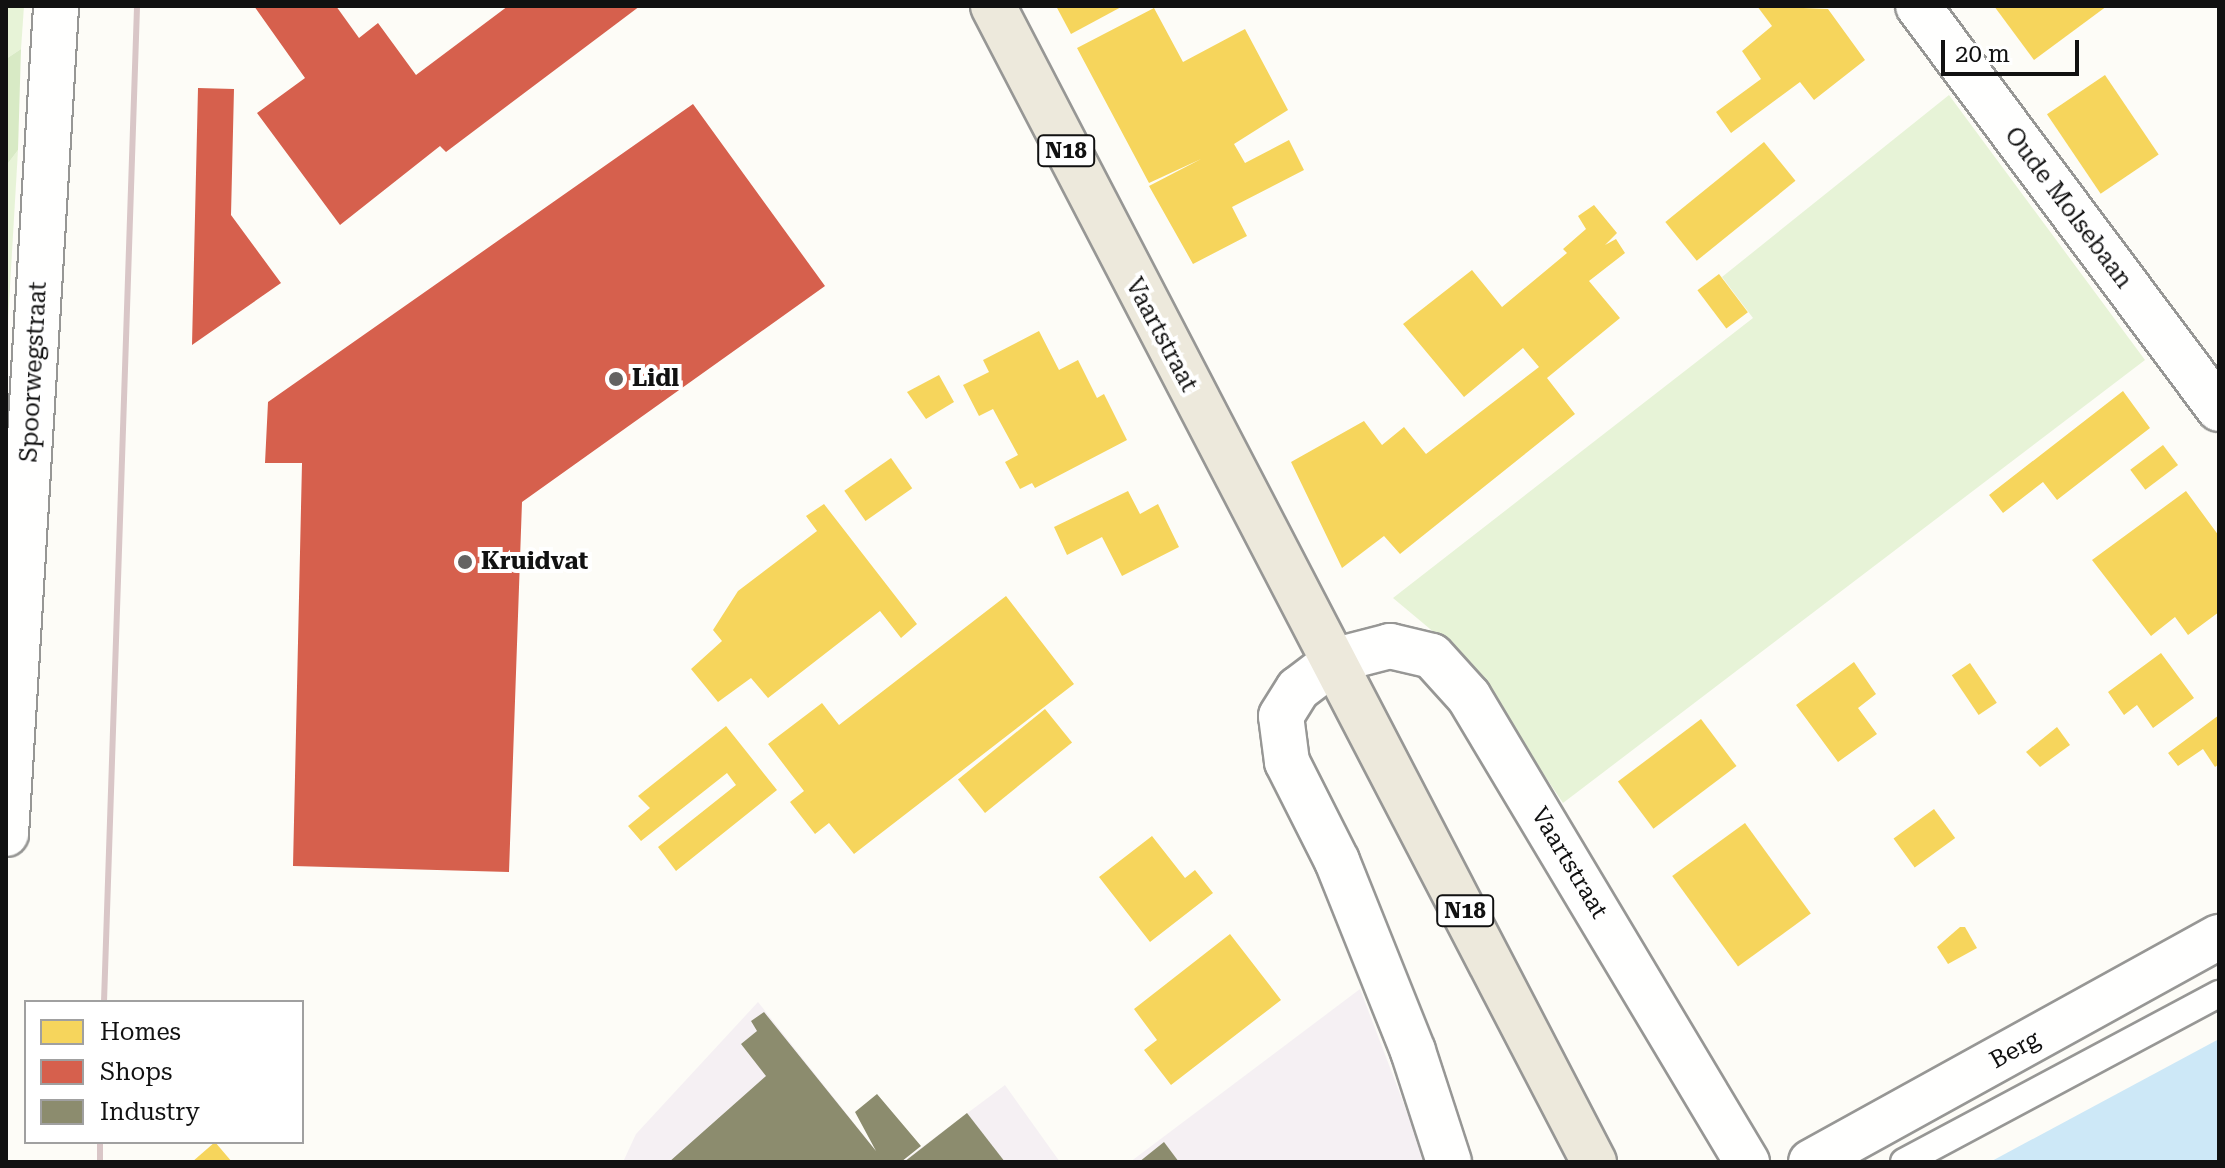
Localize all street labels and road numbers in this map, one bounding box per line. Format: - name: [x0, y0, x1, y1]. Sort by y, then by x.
- street label: Oude Molsebaan: [1998, 122, 2138, 294]
- road number: N18: [1036, 133, 1096, 169]
- street label: Vaartstraat: [1119, 273, 1203, 397]
- street label: Spoorwegstraat: [15, 281, 53, 463]
- street label: Vaartstraat: [1525, 802, 1613, 924]
- road number: N18: [1435, 893, 1495, 929]
- street label: Berg: [1985, 1025, 2045, 1075]

